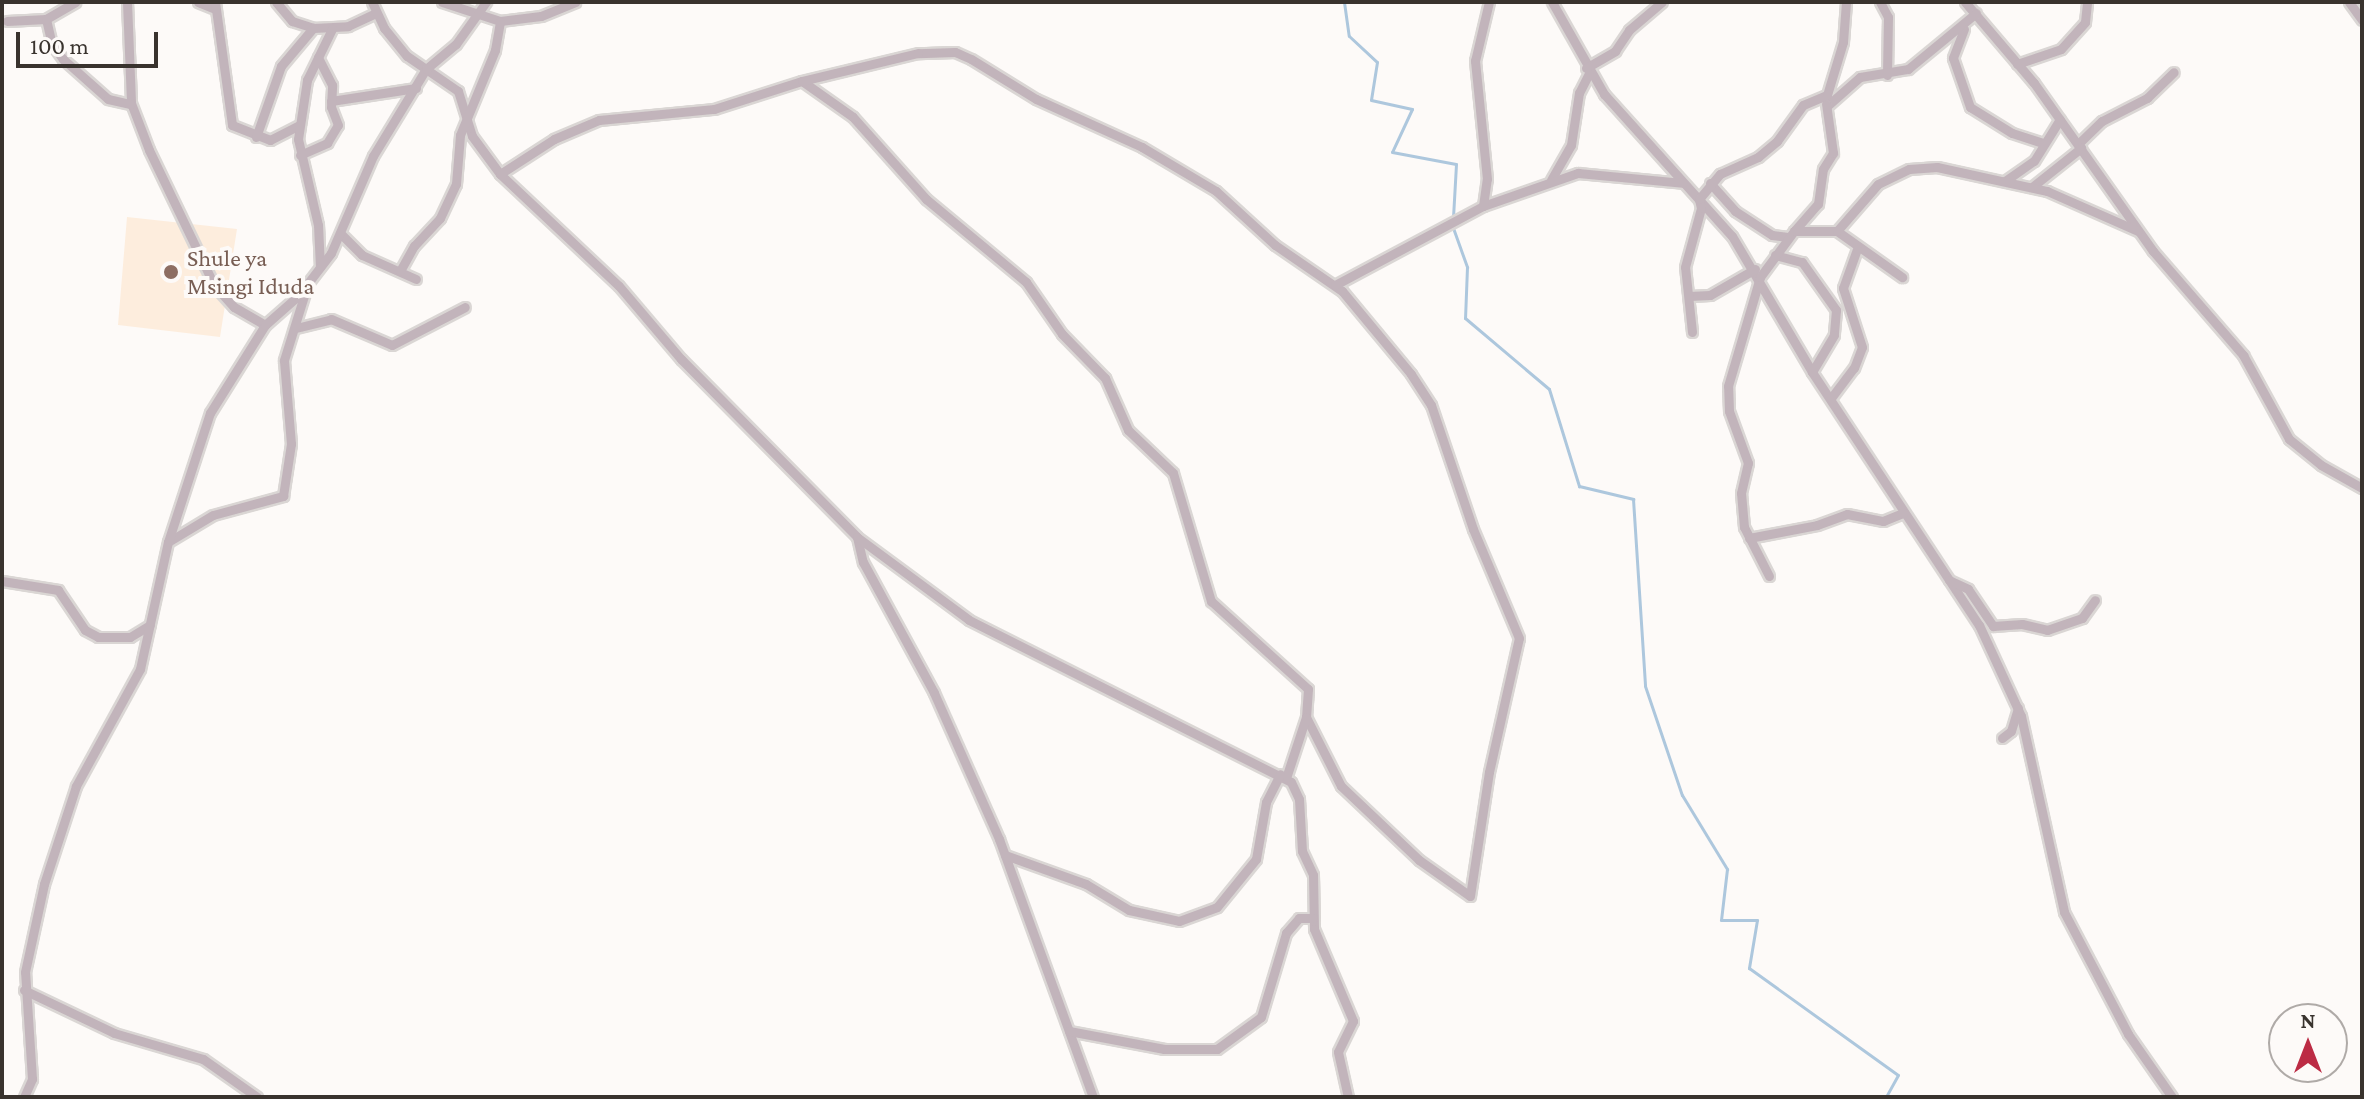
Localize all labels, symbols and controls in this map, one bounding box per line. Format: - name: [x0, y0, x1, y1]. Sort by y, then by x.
- scale bar: [20, 16, 162, 66]
- text: 100 m: [30, 32, 89, 59]
- place label: Shule ya Msingi Iduda: [187, 244, 314, 300]
- marker: Shule ya Msingi Iduda: [162, 263, 180, 281]
- north arrow: [2268, 1003, 2348, 1083]
- text: N: [2301, 1008, 2316, 1033]

